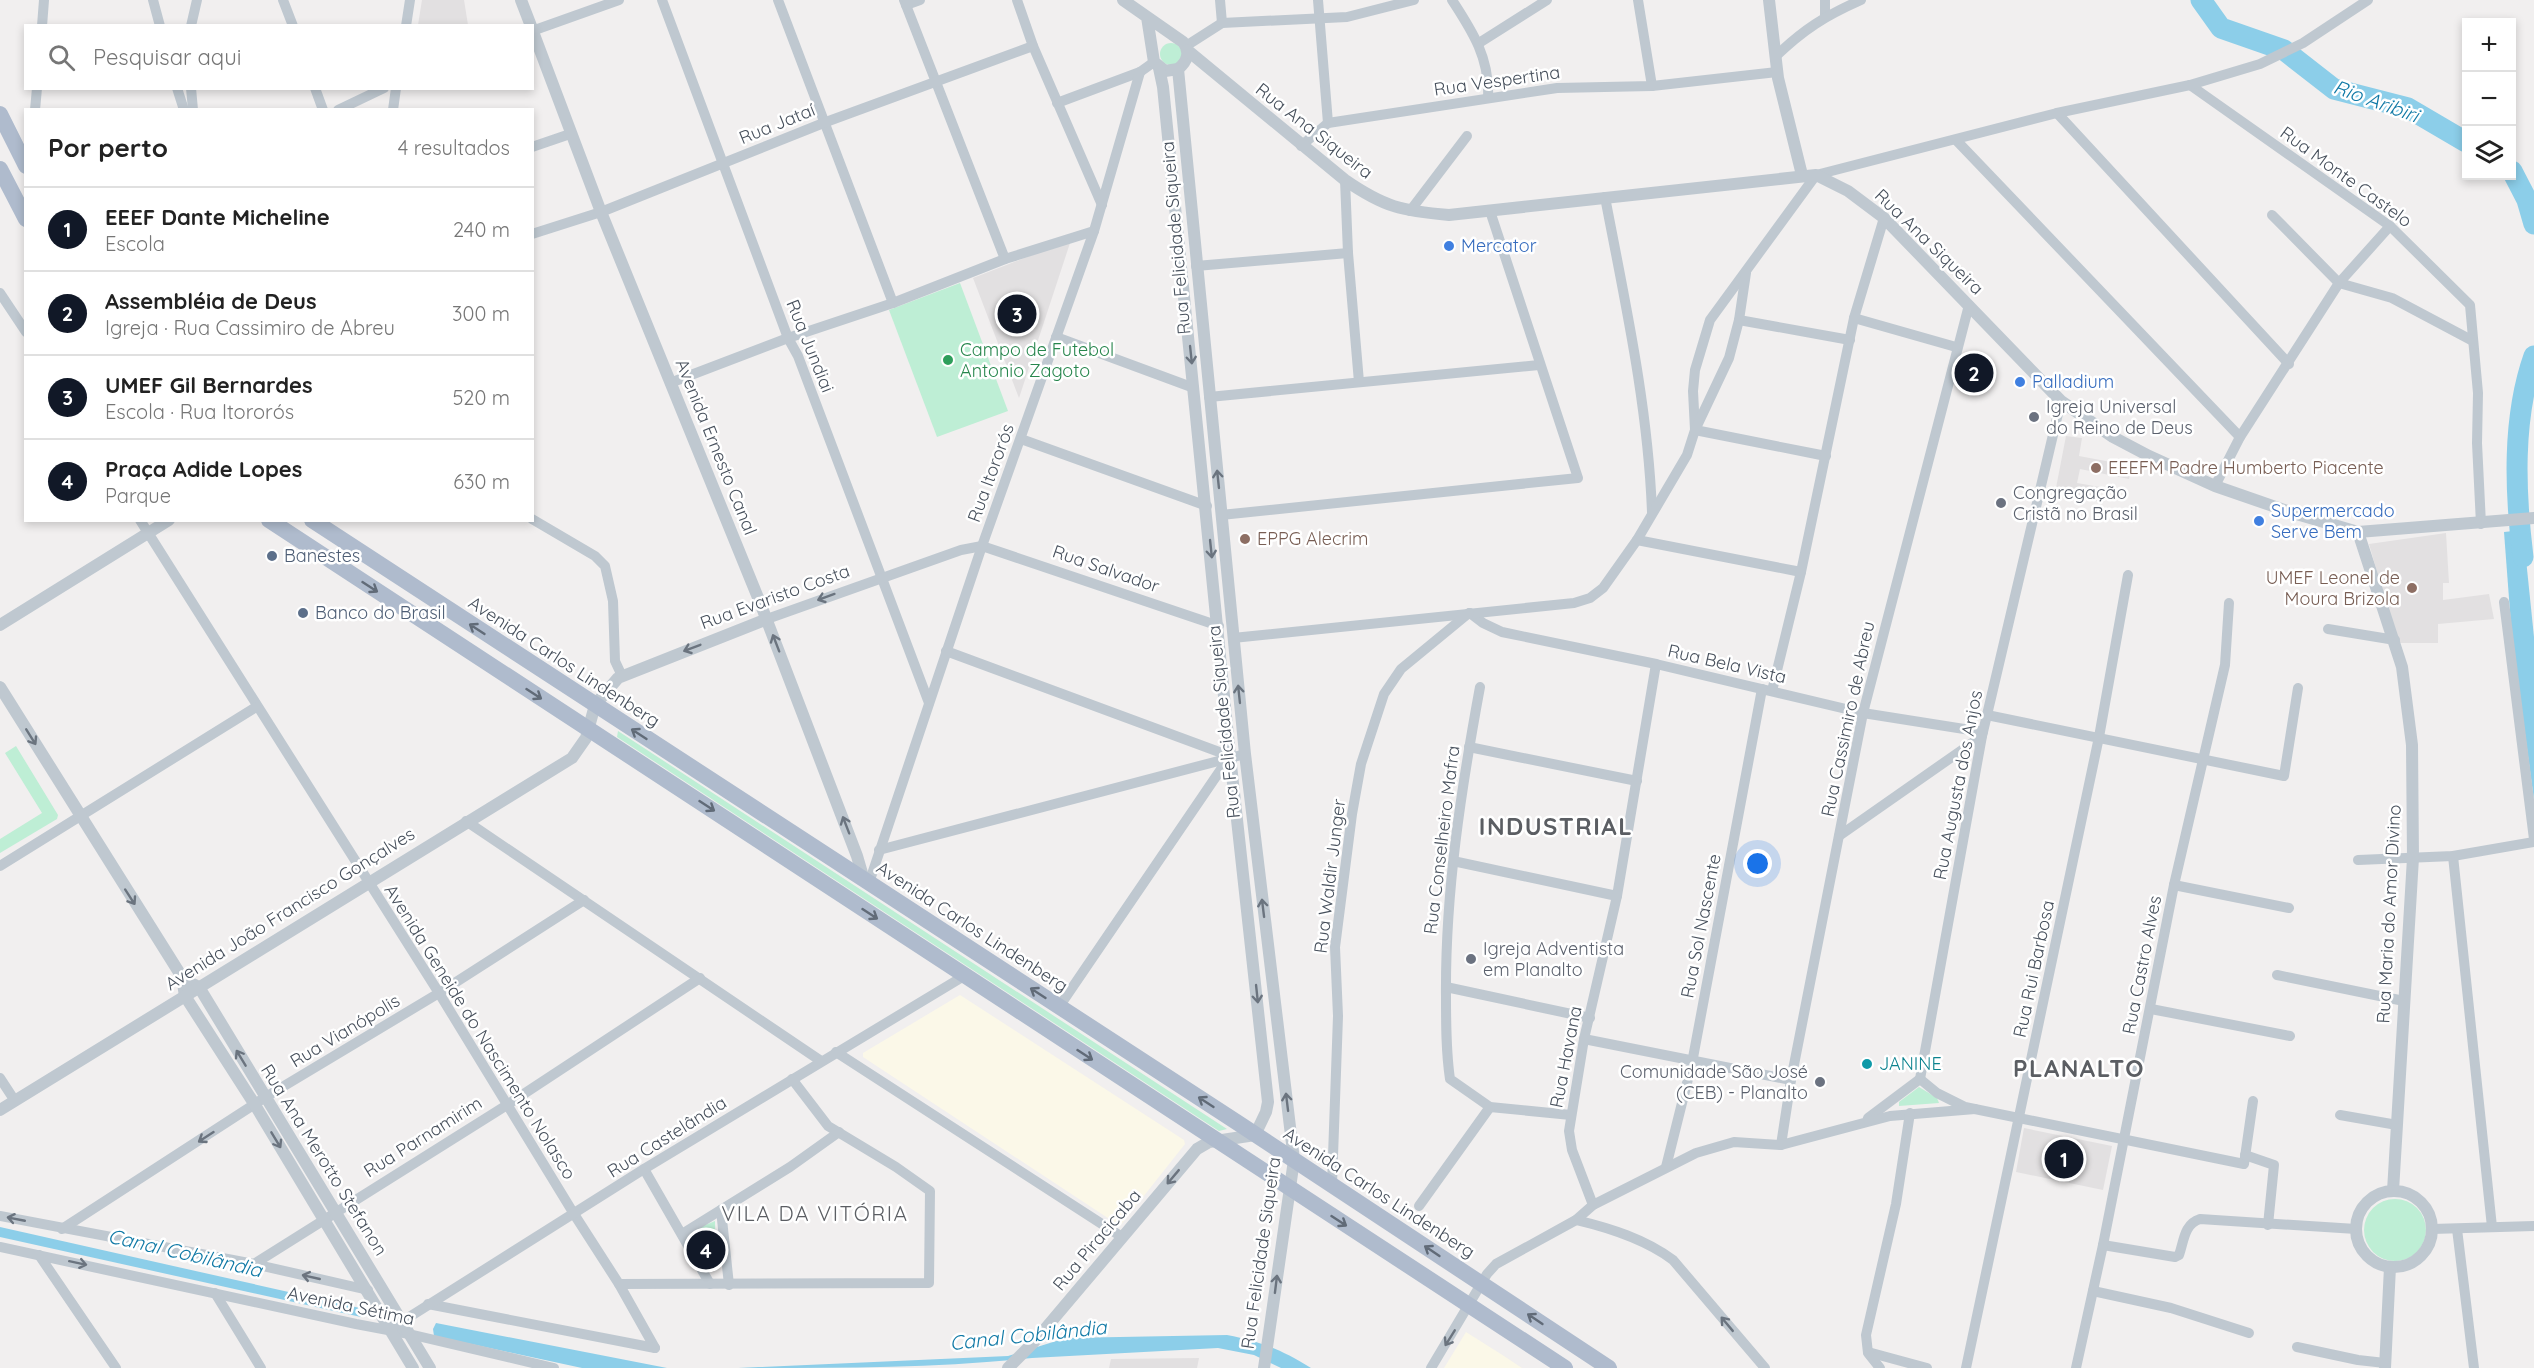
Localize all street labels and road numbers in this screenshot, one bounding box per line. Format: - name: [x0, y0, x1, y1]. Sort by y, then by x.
- street label: Rua Vespertina: [1432, 60, 1562, 101]
- street label: Rua Ana Siqueira: [1251, 78, 1378, 184]
- street label: Rua Jataí: [735, 98, 818, 149]
- street label: Rua Monte Castelo: [2276, 121, 2417, 232]
- street label: Rua Felicidade Siqueira: [1156, 141, 1195, 336]
- street label: Rua Ana Siqueira: [1870, 184, 1989, 299]
- street label: Rua Jundiai: [781, 296, 840, 396]
- street label: Avenida Ernesto Canal: [671, 355, 762, 538]
- street label: Rua Itororós: [962, 421, 1019, 525]
- street label: Rua Salvador: [1050, 539, 1163, 598]
- street label: Rua Evaristo Costa: [697, 559, 853, 634]
- street label: Avenida Carlos Lindenberg: [464, 591, 664, 732]
- street label: Rua Cassimiro de Abreu: [1816, 619, 1879, 819]
- street label: Rua Felicidade Siqueira: [1202, 624, 1245, 820]
- street label: Rua Bela Vista: [1666, 639, 1789, 688]
- street label: Rua Augusta dos Anjos: [1928, 688, 1987, 882]
- street label: Rua Conselheiro Mafra: [1419, 744, 1465, 936]
- street label: Rua Waldir Junger: [1309, 797, 1350, 955]
- street label: Rua Maria do Amor Divino: [2371, 804, 2406, 1024]
- street label: Avenida João Francisco Gonçalves: [161, 822, 419, 995]
- street label: Rua Sol Nascente: [1675, 852, 1726, 1000]
- street label: Avenida Carlos Lindenberg: [872, 856, 1072, 997]
- street label: Avenida Geneide do Nascimento Nolasco: [380, 880, 581, 1184]
- street label: Rua Castro Alves: [2117, 894, 2166, 1036]
- street label: Rua Rui Barbosa: [2008, 898, 2059, 1040]
- street label: Rua Vianópolis: [286, 989, 404, 1072]
- street label: Rua Havana: [1544, 1004, 1587, 1110]
- street label: Rua Ana Merotto Stefanon: [256, 1060, 393, 1260]
- street label: Rua Parnamirim: [359, 1091, 486, 1182]
- street label: Rua Castelândia: [603, 1091, 731, 1182]
- street label: Avenida Carlos Lindenberg: [1279, 1122, 1479, 1263]
- street label: Rua Felicidade Siqueira: [1236, 1155, 1285, 1350]
- street label: Rua Piracicaba: [1048, 1184, 1146, 1295]
- street label: Avenida Sétima: [285, 1281, 417, 1330]

